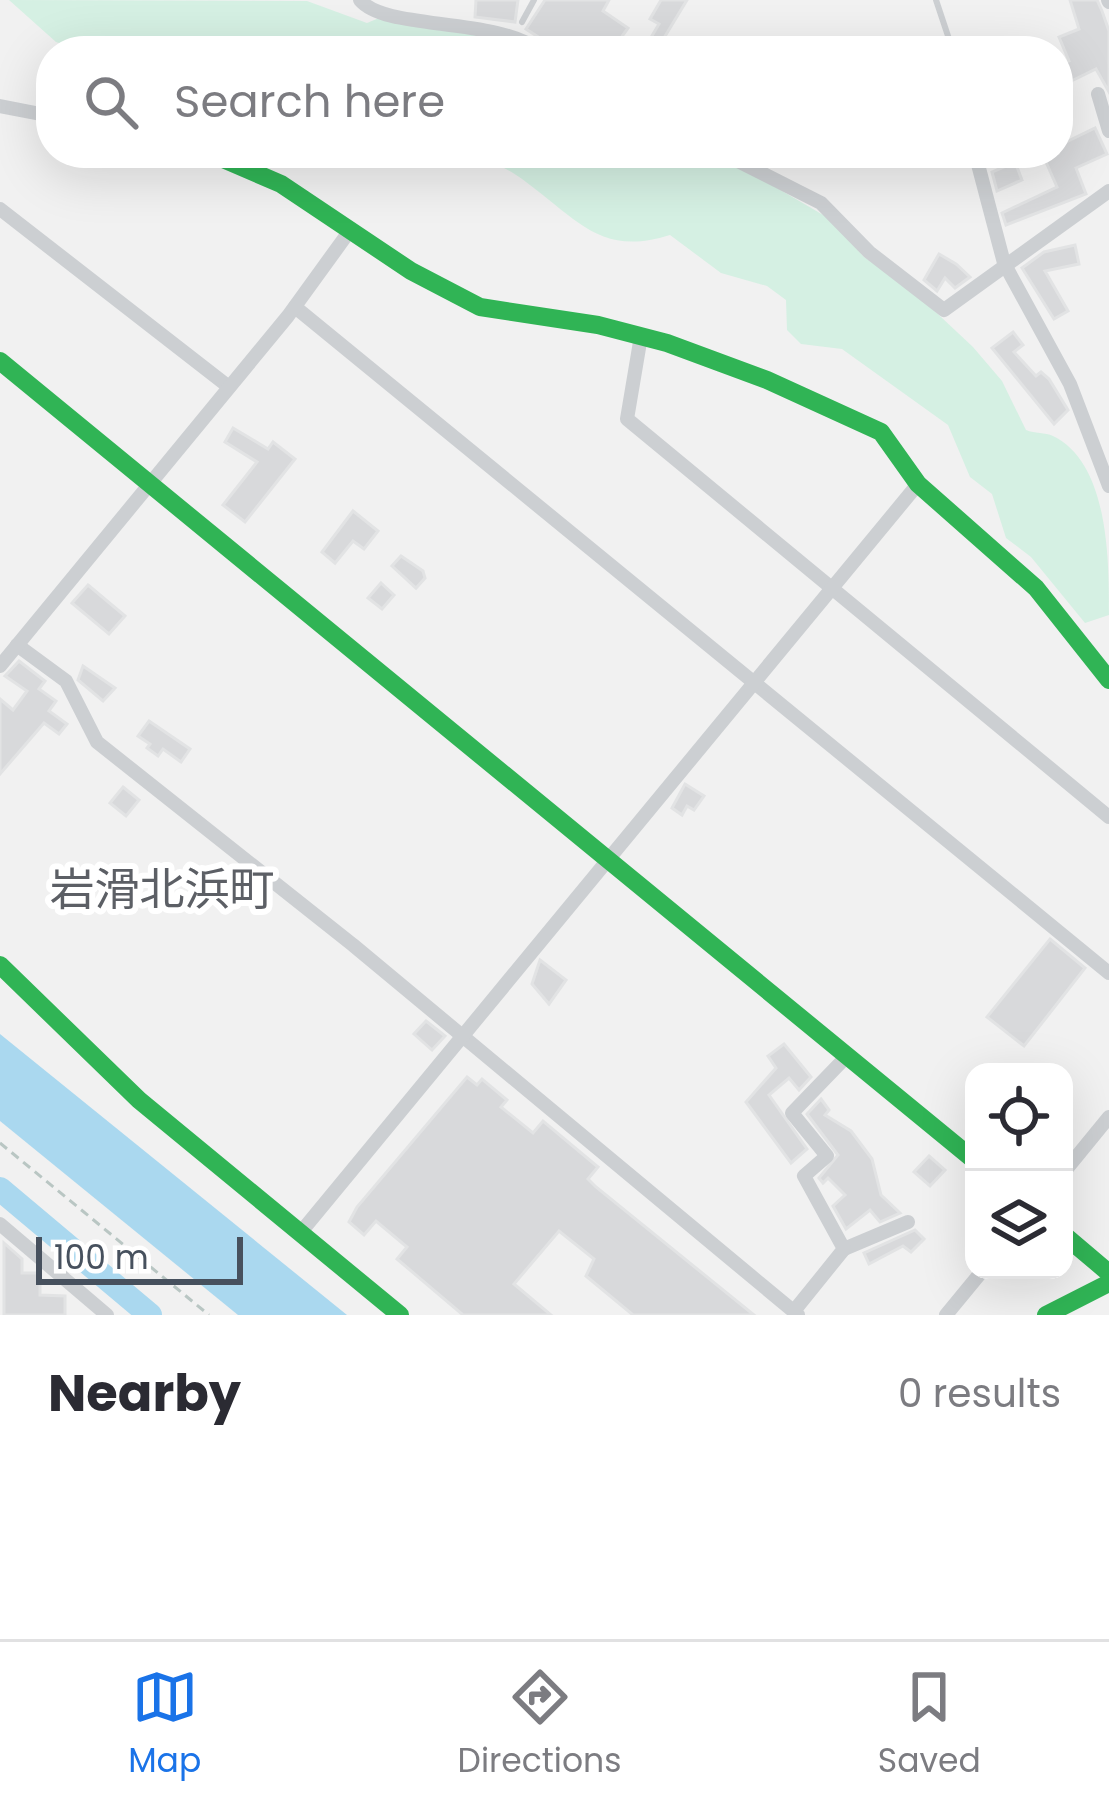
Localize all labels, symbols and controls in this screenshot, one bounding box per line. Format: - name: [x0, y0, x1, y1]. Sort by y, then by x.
- search box: [36, 36, 1073, 168]
- icon: search: [78, 69, 144, 135]
- text: Search here: [174, 70, 445, 133]
- district label: 岩滑北浜町: [49, 858, 275, 921]
- map controls: [965, 1063, 1073, 1279]
- button: locate: [965, 1063, 1073, 1171]
- button: layers: [965, 1171, 1073, 1279]
- scale bar: [36, 1231, 243, 1284]
- text: 100 m: [54, 1234, 149, 1281]
- text: Nearby: [48, 1357, 241, 1429]
- text: 0 results: [898, 1366, 1061, 1421]
- tab: Map: [128, 1664, 201, 1786]
- tab: Directions: [458, 1664, 621, 1786]
- tab: Saved: [878, 1664, 981, 1786]

